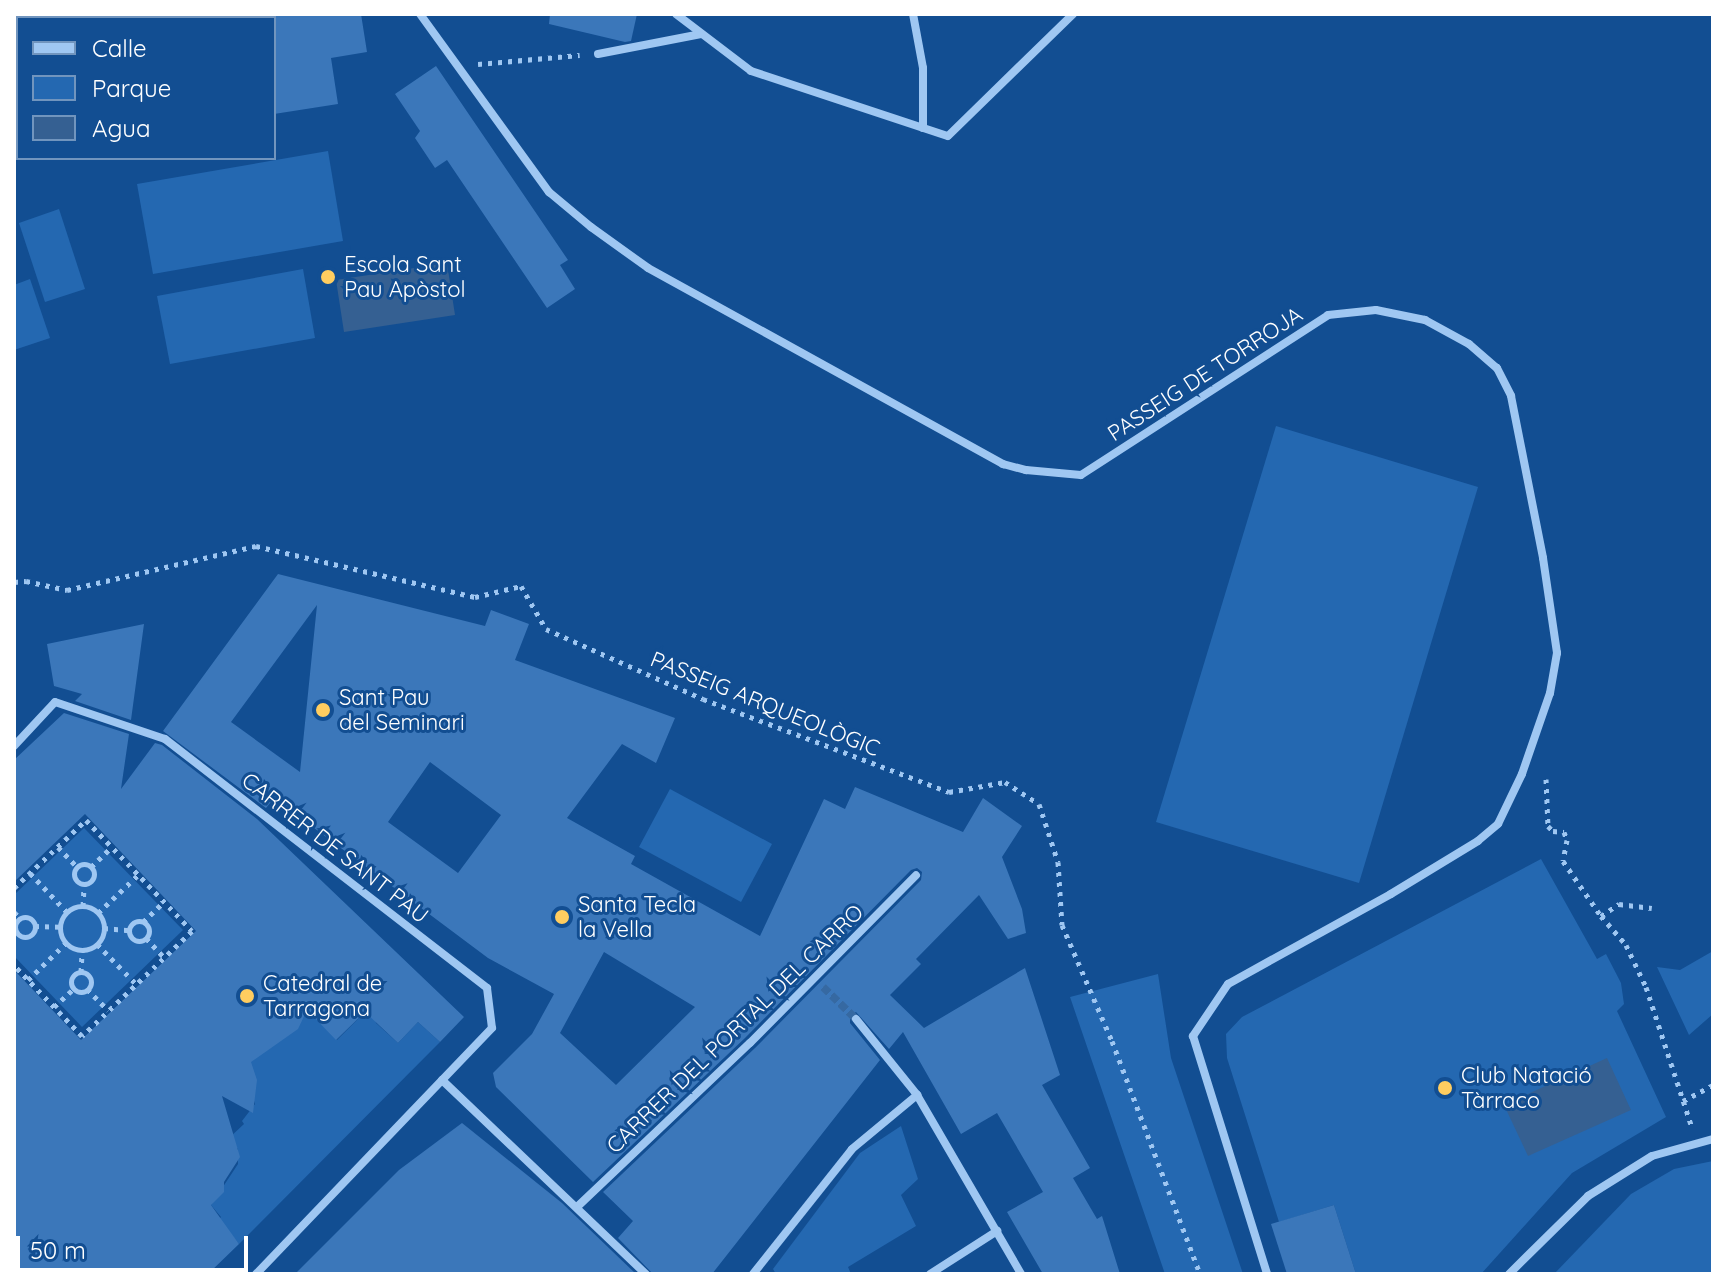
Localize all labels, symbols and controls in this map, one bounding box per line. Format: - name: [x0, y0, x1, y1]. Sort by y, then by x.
- legend: [16, 16, 276, 160]
- text: Calle: [92, 33, 147, 63]
- text: Parque: [92, 73, 171, 103]
- text: Agua: [92, 113, 151, 143]
- place label: Escola Sant Pau Apòstol: [344, 251, 466, 302]
- marker: Escola Sant Pau Apòstol: [319, 268, 337, 286]
- street label: PASSEIG DE TORROJA: [1103, 301, 1307, 447]
- street label: PASSEIG ARQUEOLÒGIC: [646, 646, 884, 762]
- place label: Sant Pau del Seminari: [339, 684, 465, 736]
- marker: Sant Pau del Seminari: [314, 701, 332, 719]
- street label: CARRER DE SANT PAU: [236, 767, 434, 929]
- place label: Santa Tecla la Vella: [578, 891, 696, 942]
- street label: CARRER DEL PORTAL DEL CARRO: [601, 899, 869, 1159]
- marker: Santa Tecla la Vella: [553, 908, 571, 926]
- place label: Catedral de Tarragona: [263, 970, 382, 1022]
- marker: Catedral de Tarragona: [238, 987, 256, 1005]
- place label: Club Natació Tàrraco: [1461, 1062, 1592, 1114]
- marker: Club Natació Tàrraco: [1436, 1079, 1454, 1097]
- scale bar: [20, 1220, 252, 1270]
- text: 50 m: [30, 1235, 86, 1265]

